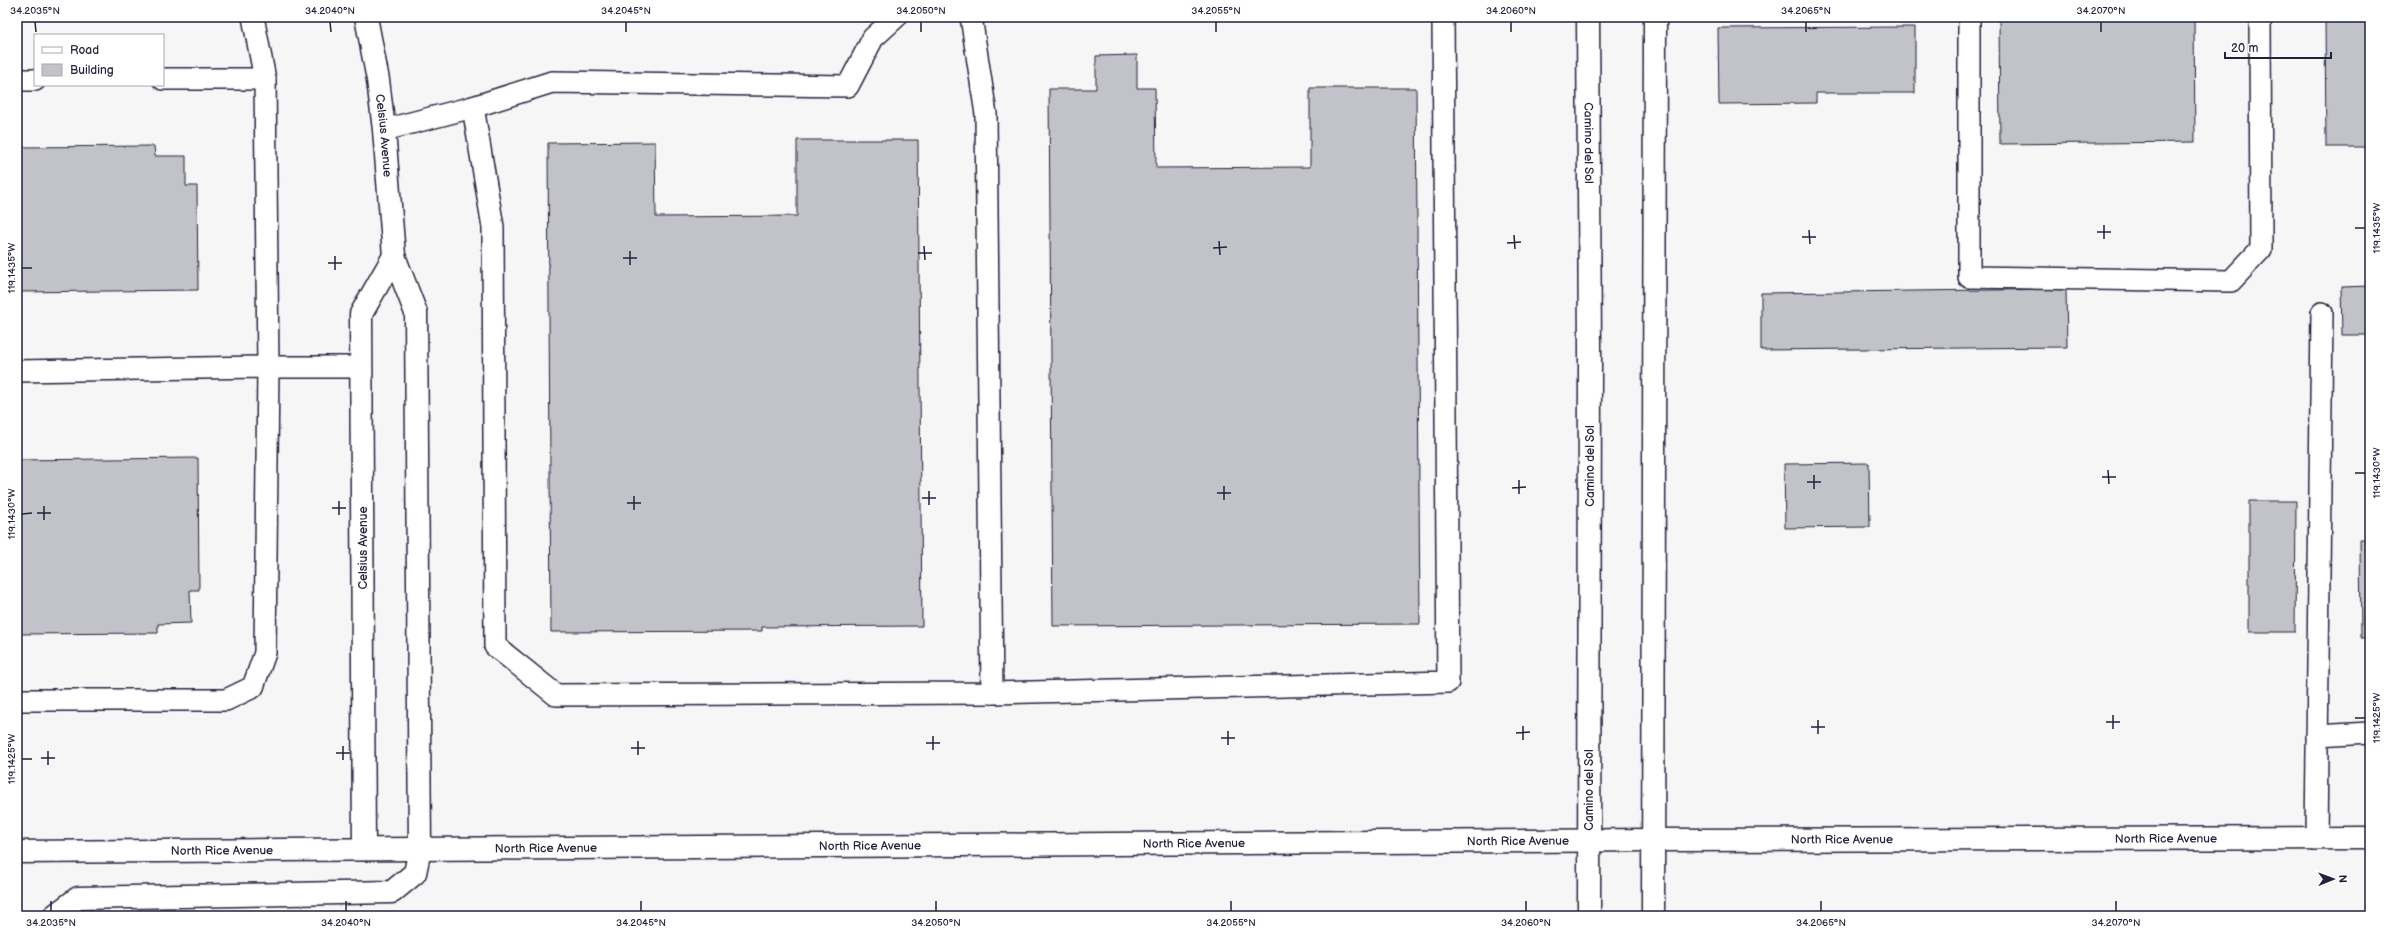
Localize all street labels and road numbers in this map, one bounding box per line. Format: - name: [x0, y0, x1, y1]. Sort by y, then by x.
- street label: Celsius Avenue: [372, 93, 395, 178]
- street label: Camino del Sol: [1581, 102, 1596, 184]
- street label: Camino del Sol: [1583, 425, 1598, 507]
- street label: Celsius Avenue: [356, 506, 371, 590]
- street label: Camino del Sol: [1582, 749, 1597, 831]
- street label: North Rice Avenue: [2115, 831, 2217, 847]
- street label: North Rice Avenue: [1791, 832, 1893, 848]
- street label: North Rice Avenue: [1467, 834, 1569, 849]
- street label: North Rice Avenue: [1143, 836, 1245, 852]
- street label: North Rice Avenue: [819, 838, 921, 854]
- street label: North Rice Avenue: [495, 841, 597, 856]
- street label: North Rice Avenue: [171, 843, 273, 859]

